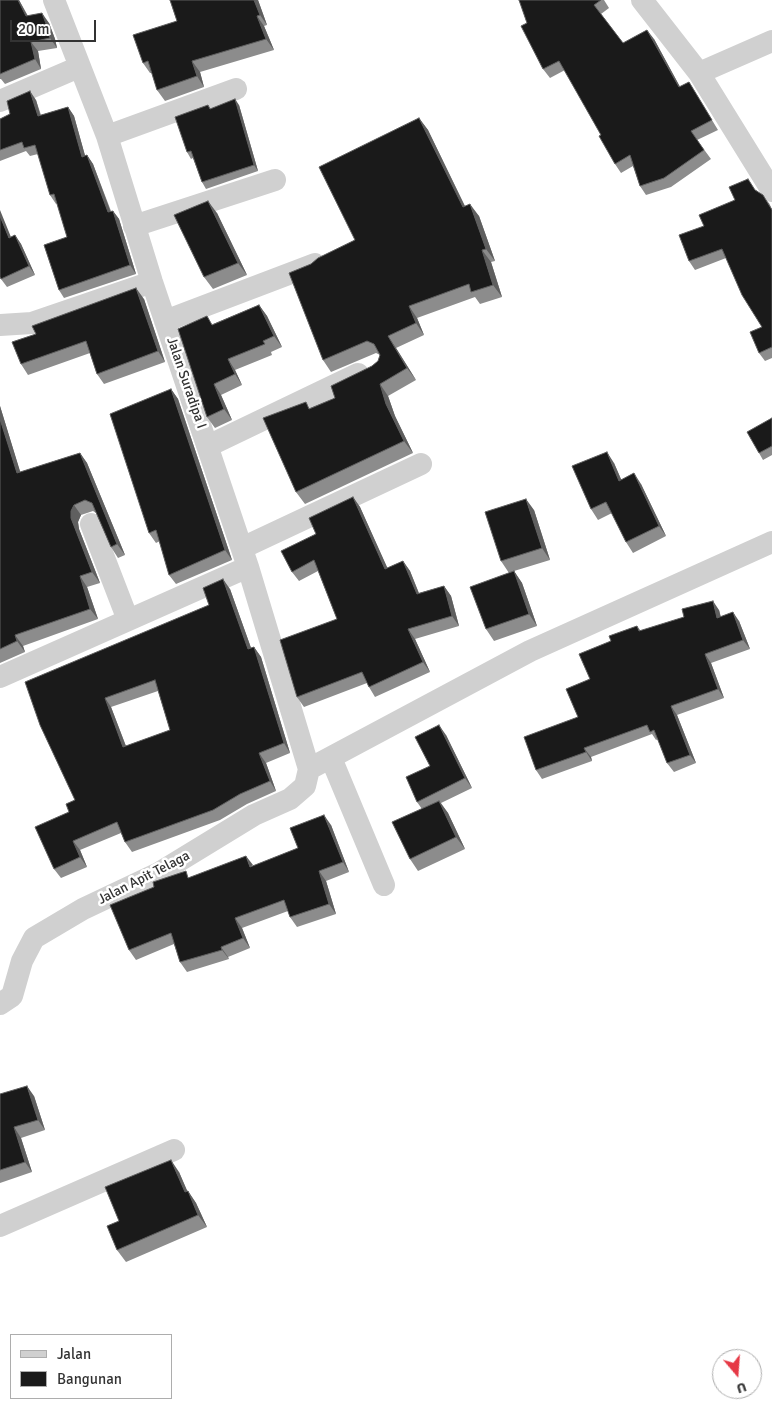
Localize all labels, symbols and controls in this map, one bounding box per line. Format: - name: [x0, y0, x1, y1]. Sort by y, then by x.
- scale bar: [12, 10, 99, 42]
- text: 20 m: [18, 20, 49, 38]
- street label: Jalan Suradipa I: [163, 335, 209, 431]
- street label: Jalan Apit Telaga: [95, 848, 193, 908]
- legend: [10, 1334, 172, 1399]
- text: Jalan: [57, 1345, 91, 1363]
- north arrow: [712, 1349, 762, 1399]
- text: Bangunan: [57, 1370, 122, 1388]
- text: U: [734, 1378, 749, 1397]

